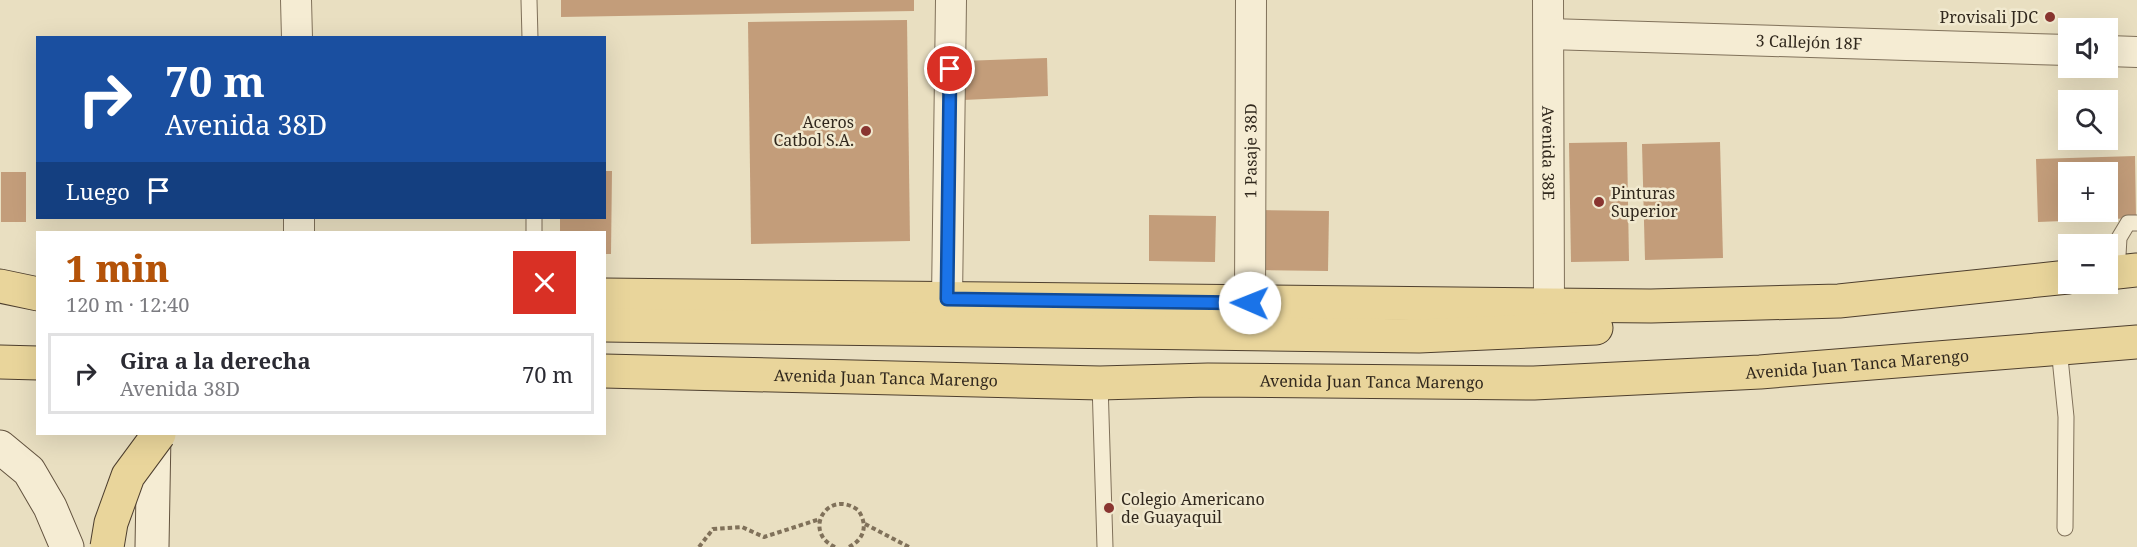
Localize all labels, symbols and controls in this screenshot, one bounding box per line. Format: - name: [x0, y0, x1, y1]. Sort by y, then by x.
- place label: Provisali JDC: [1940, 6, 2038, 28]
- marker: Provisali JDC: [2043, 10, 2057, 24]
- map controls: [2058, 18, 2118, 294]
- button: sound: [2058, 18, 2118, 78]
- street label: 3 Callejón 18F: [1755, 29, 1862, 55]
- pin: [924, 43, 975, 94]
- text: 70 m: [165, 52, 265, 109]
- icon: arrive: [933, 52, 966, 85]
- icon: right: [66, 60, 144, 138]
- button: search: [2058, 90, 2118, 150]
- street label: 1 Pasaje 38D: [1239, 103, 1262, 199]
- text: Avenida 38D: [165, 106, 327, 143]
- street label: Avenida 38E: [1537, 106, 1560, 200]
- place label: Aceros Catbol S.A.: [773, 111, 854, 151]
- marker: Aceros Catbol S.A.: [859, 124, 873, 138]
- button: +: [2058, 162, 2118, 222]
- icon: arrive: [142, 174, 175, 207]
- text: Luego: [66, 176, 130, 206]
- place label: Pinturas Superior: [1611, 182, 1678, 222]
- marker: Pinturas Superior: [1592, 195, 1606, 209]
- button: −: [2058, 234, 2118, 294]
- text: 1 min: [66, 244, 169, 293]
- button: close: [513, 251, 576, 314]
- position arrow: [1218, 271, 1282, 335]
- text: 120 m · 12:40: [66, 291, 189, 318]
- street label: Avenida Juan Tanca Marengo: [1745, 344, 1970, 384]
- text: Gira a la derecha: [120, 345, 311, 375]
- icon: right: [69, 357, 102, 390]
- text: 70 m: [522, 359, 573, 389]
- street label: Avenida Juan Tanca Marengo: [774, 364, 998, 392]
- street label: Avenida Juan Tanca Marengo: [1260, 369, 1484, 394]
- text: Avenida 38D: [120, 375, 240, 402]
- place label: Colegio Americano de Guayaquil: [1121, 488, 1265, 528]
- marker: Colegio Americano de Guayaquil: [1102, 501, 1116, 515]

